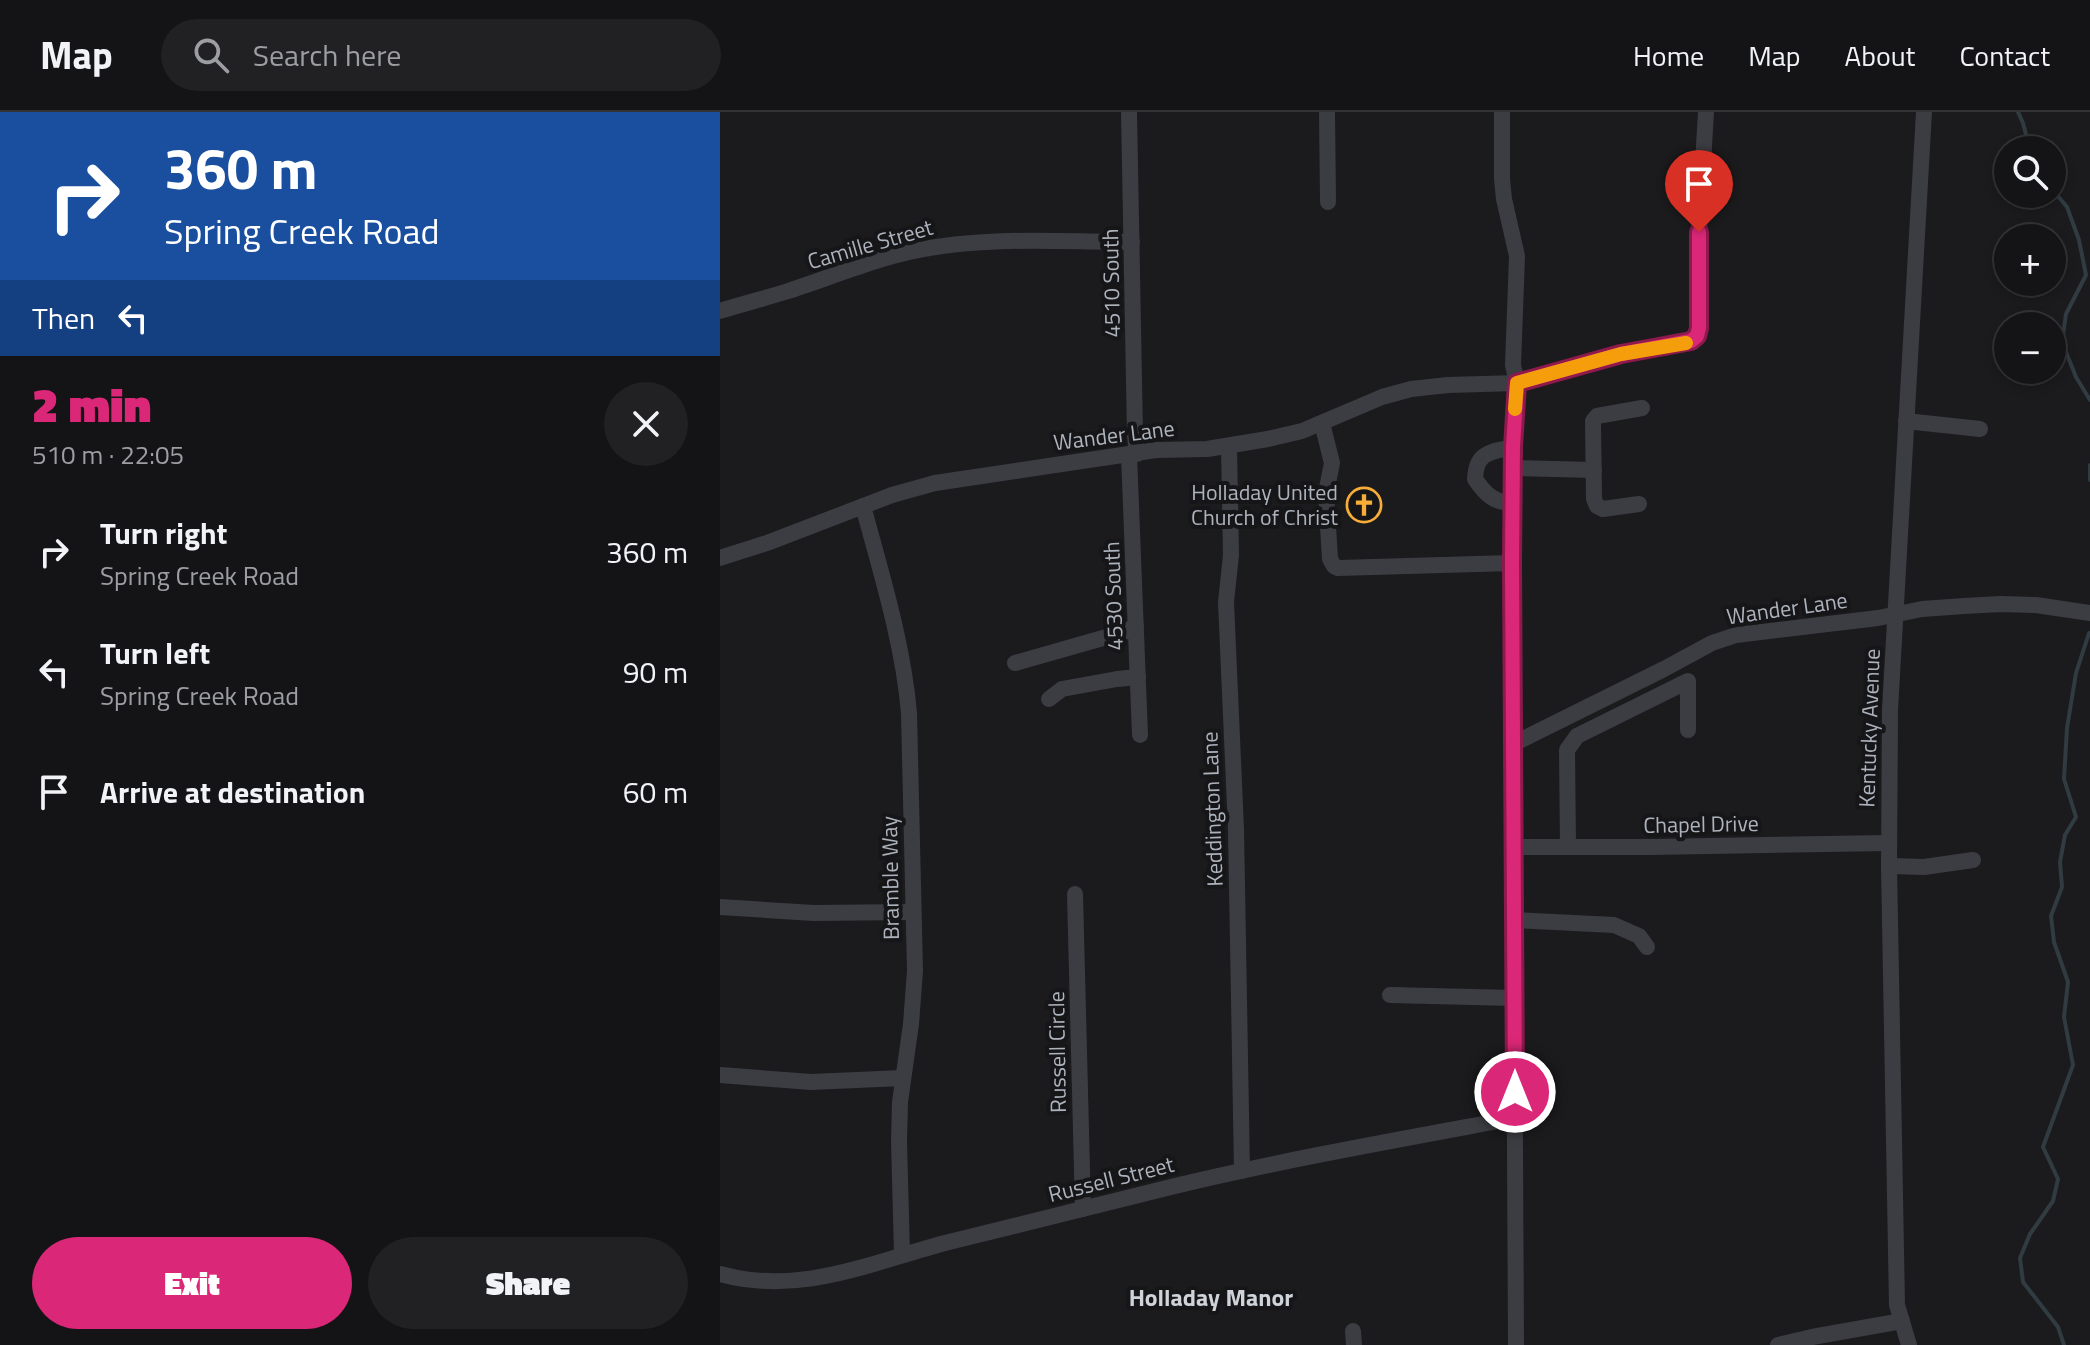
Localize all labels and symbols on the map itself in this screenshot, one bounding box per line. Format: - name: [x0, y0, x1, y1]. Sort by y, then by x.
- pin: [1665, 150, 1733, 232]
- street label: Camille Street: [803, 210, 937, 278]
- street label: 4510 South: [1093, 228, 1129, 338]
- street label: Wander Lane: [1052, 411, 1176, 459]
- place label: Holladay United Church of Christ: [1191, 475, 1338, 534]
- church icon: Holladay United Church of Christ: [1345, 486, 1383, 524]
- street label: 4530 South: [1094, 541, 1132, 651]
- street label: Wander Lane: [1724, 583, 1850, 633]
- street label: Kentucky Avenue: [1849, 648, 1889, 808]
- street label: Keddington Lane: [1192, 731, 1232, 887]
- street label: Chapel Drive: [1643, 806, 1759, 842]
- street label: Bramble Way: [872, 815, 908, 940]
- street label: Russell Circle: [1039, 991, 1075, 1113]
- position arrow: [1473, 1050, 1557, 1134]
- street label: Russell Street: [1045, 1147, 1178, 1211]
- district label: Holladay Manor: [1129, 1279, 1293, 1315]

